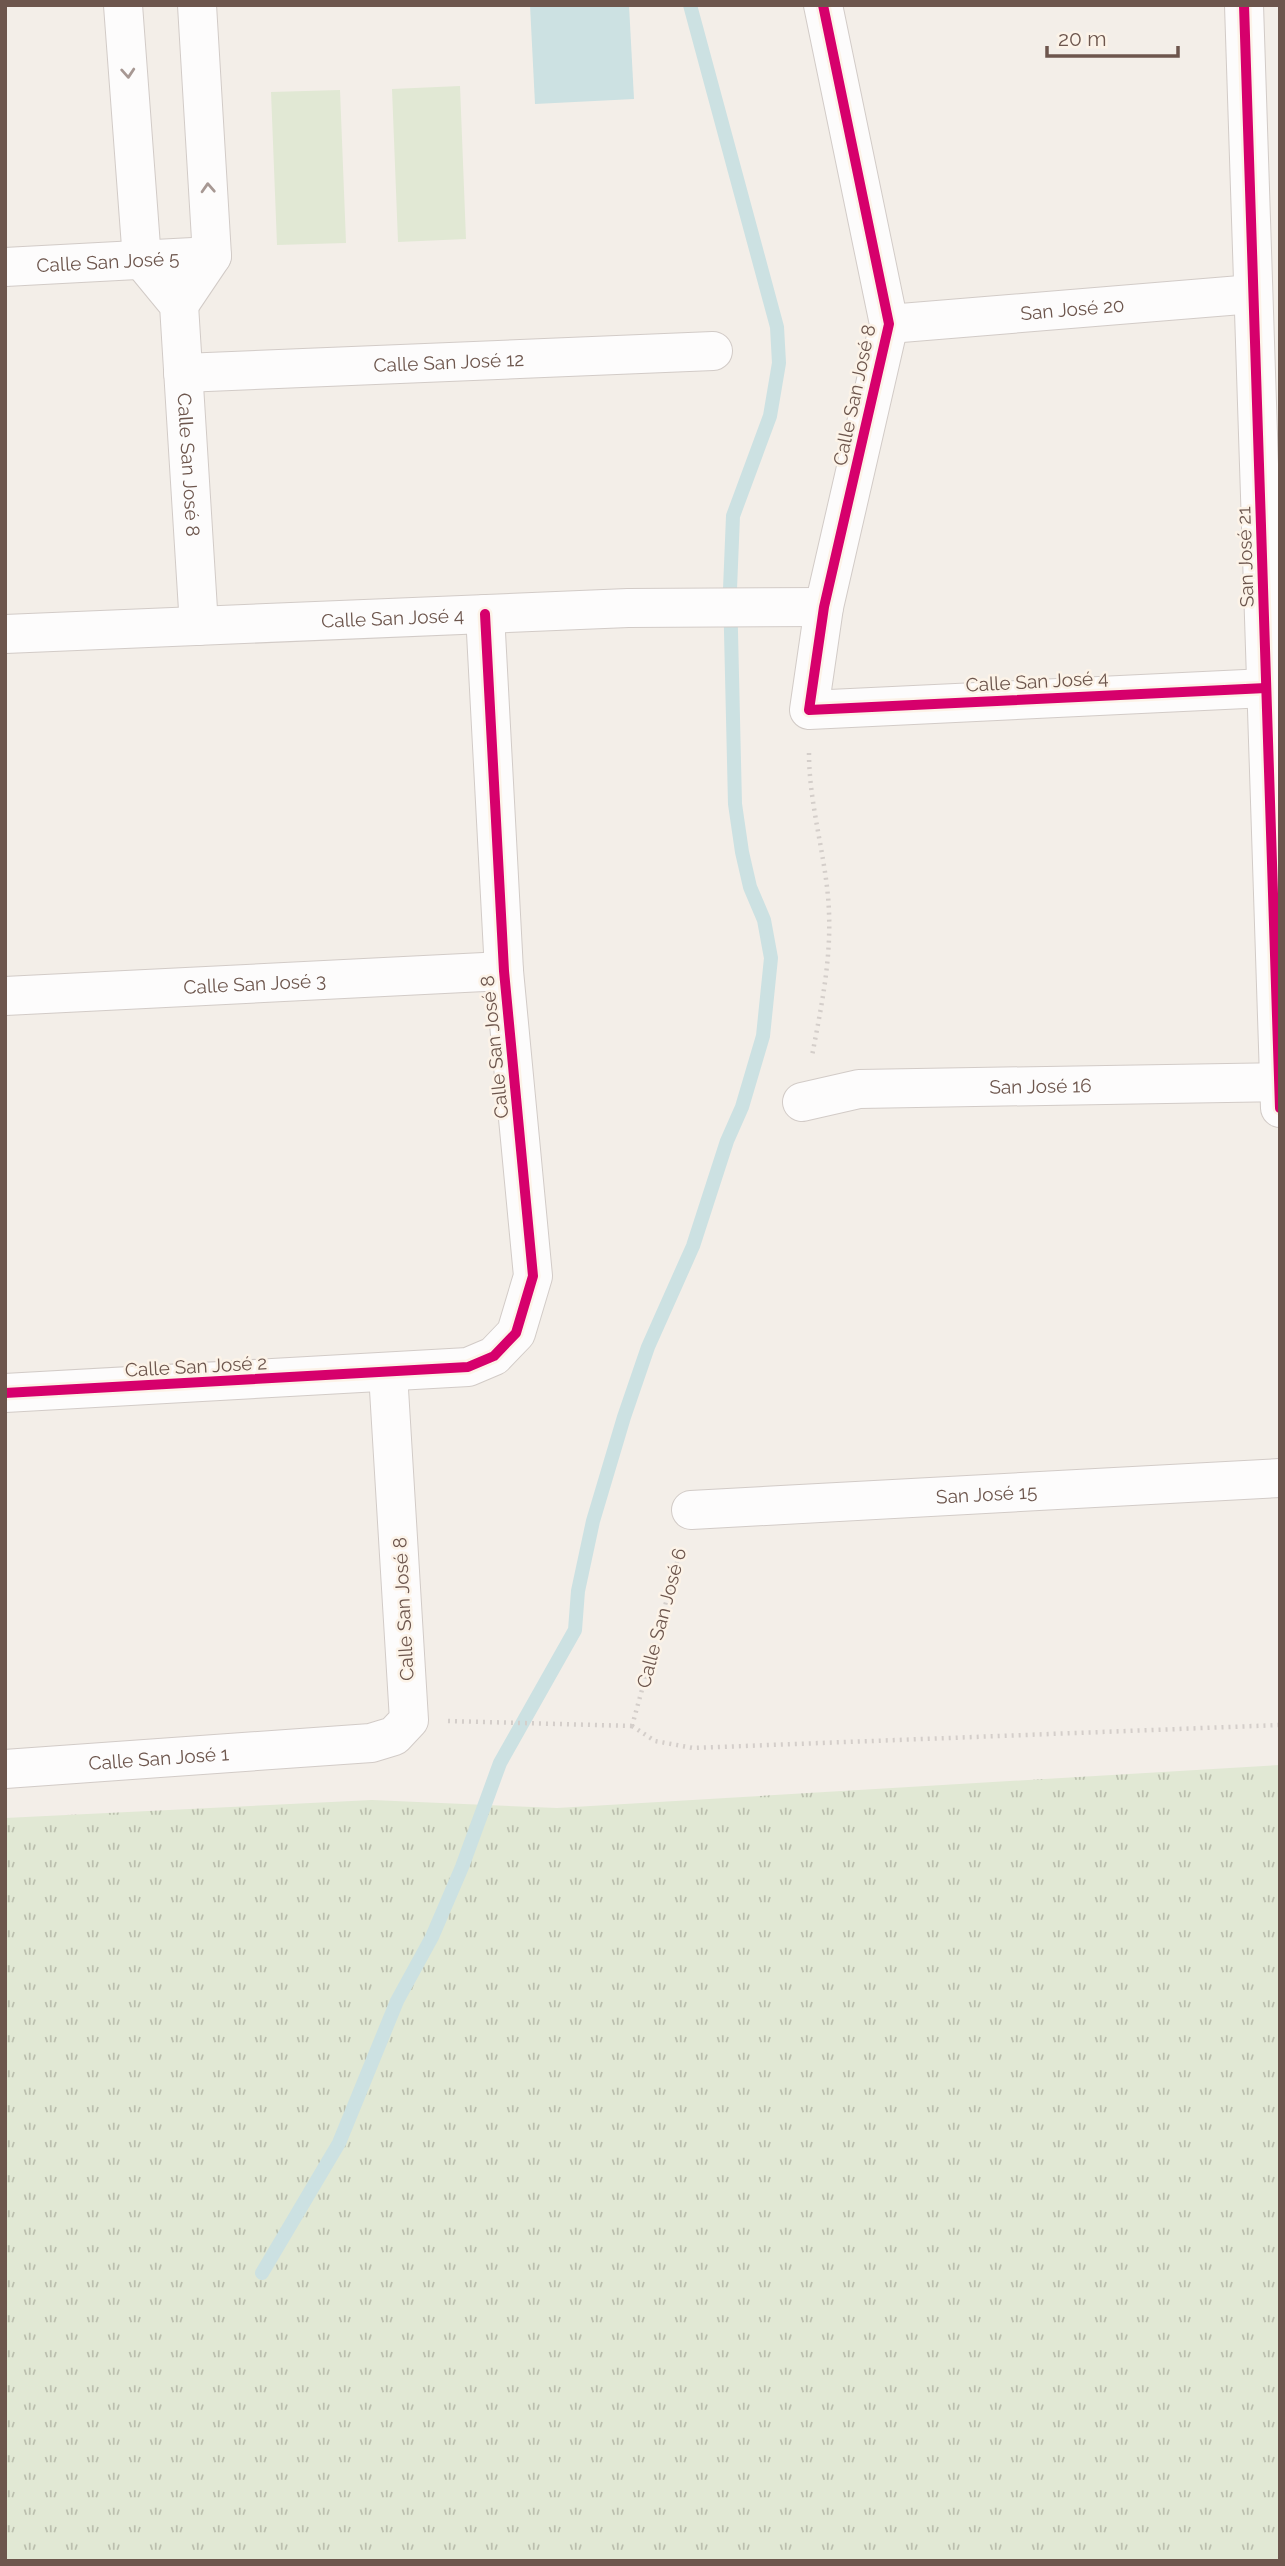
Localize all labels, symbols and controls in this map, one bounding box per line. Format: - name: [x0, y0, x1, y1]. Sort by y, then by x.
- scale bar: [1047, 14, 1178, 58]
- text: 20 m: [1058, 26, 1106, 51]
- one-way arrow: [120, 68, 135, 79]
- one-way arrow: [201, 182, 216, 193]
- street label: Calle San José 5: [36, 247, 180, 276]
- street label: San José 20: [1019, 294, 1125, 324]
- street label: Calle San José 8: [828, 322, 880, 468]
- street label: Calle San José 12: [373, 348, 524, 376]
- street label: Calle San José 8: [173, 392, 204, 537]
- street label: San José 21: [1232, 506, 1258, 608]
- street label: Calle San José 4: [321, 604, 465, 632]
- street label: Calle San José 4: [965, 666, 1109, 696]
- street label: Calle San José 3: [183, 969, 327, 998]
- street label: Calle San José 8: [476, 974, 512, 1120]
- street label: San José 16: [989, 1074, 1092, 1098]
- street label: Calle San José 2: [124, 1351, 268, 1381]
- street label: San José 15: [935, 1480, 1038, 1508]
- street label: Calle San José 8: [388, 1537, 418, 1681]
- street label: Calle San José 6: [632, 1546, 690, 1690]
- street label: Calle San José 1: [88, 1742, 230, 1774]

